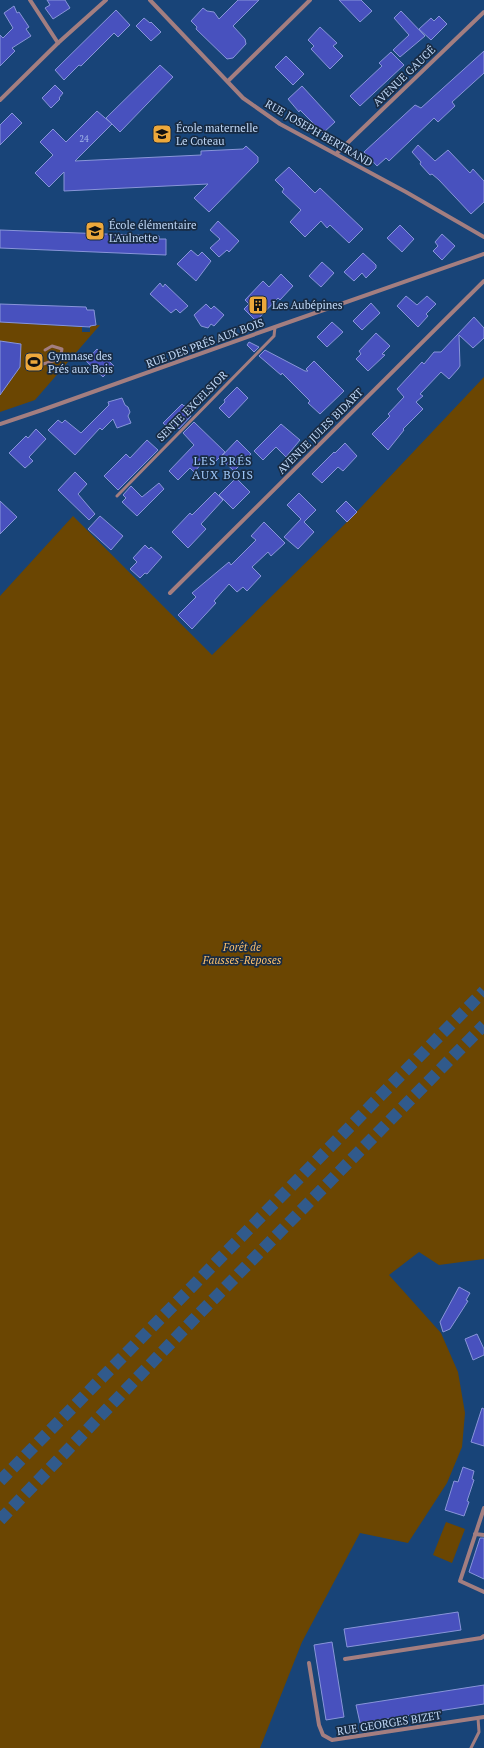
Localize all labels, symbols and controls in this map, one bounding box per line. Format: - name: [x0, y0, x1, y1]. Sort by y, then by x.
- street label: AVENUE GAUGÉ: [370, 43, 438, 109]
- street label: RUE JOSEPH BERTRAND: [263, 97, 375, 170]
- place label: École maternelle Le Coteau: [176, 121, 259, 148]
- school or university icon: École maternelle Le Coteau: [151, 123, 173, 145]
- house number: 24: [79, 133, 89, 145]
- place label: École élémentaire L'Aulnette: [109, 218, 197, 245]
- school or university icon: École élémentaire L'Aulnette: [84, 220, 106, 242]
- building icon: Les Aubépines: [247, 294, 269, 316]
- place label: Les Aubépines: [272, 298, 343, 312]
- street label: RUE DES PRÉS AUX BOIS: [144, 315, 266, 371]
- place label: Gymnase des Prés aux Bois: [48, 349, 113, 376]
- sports icon: Gymnase des Prés aux Bois: [23, 351, 45, 373]
- street label: SENTE EXCELSIOR: [154, 368, 230, 444]
- street label: AVENUE JULES BIDART: [274, 385, 366, 477]
- district label: LES PRÉS AUX BOIS: [192, 453, 254, 482]
- park label: Forêt de Fausses-Reposes: [202, 940, 282, 967]
- street label: RUE GEORGES BIZET: [336, 1708, 442, 1738]

